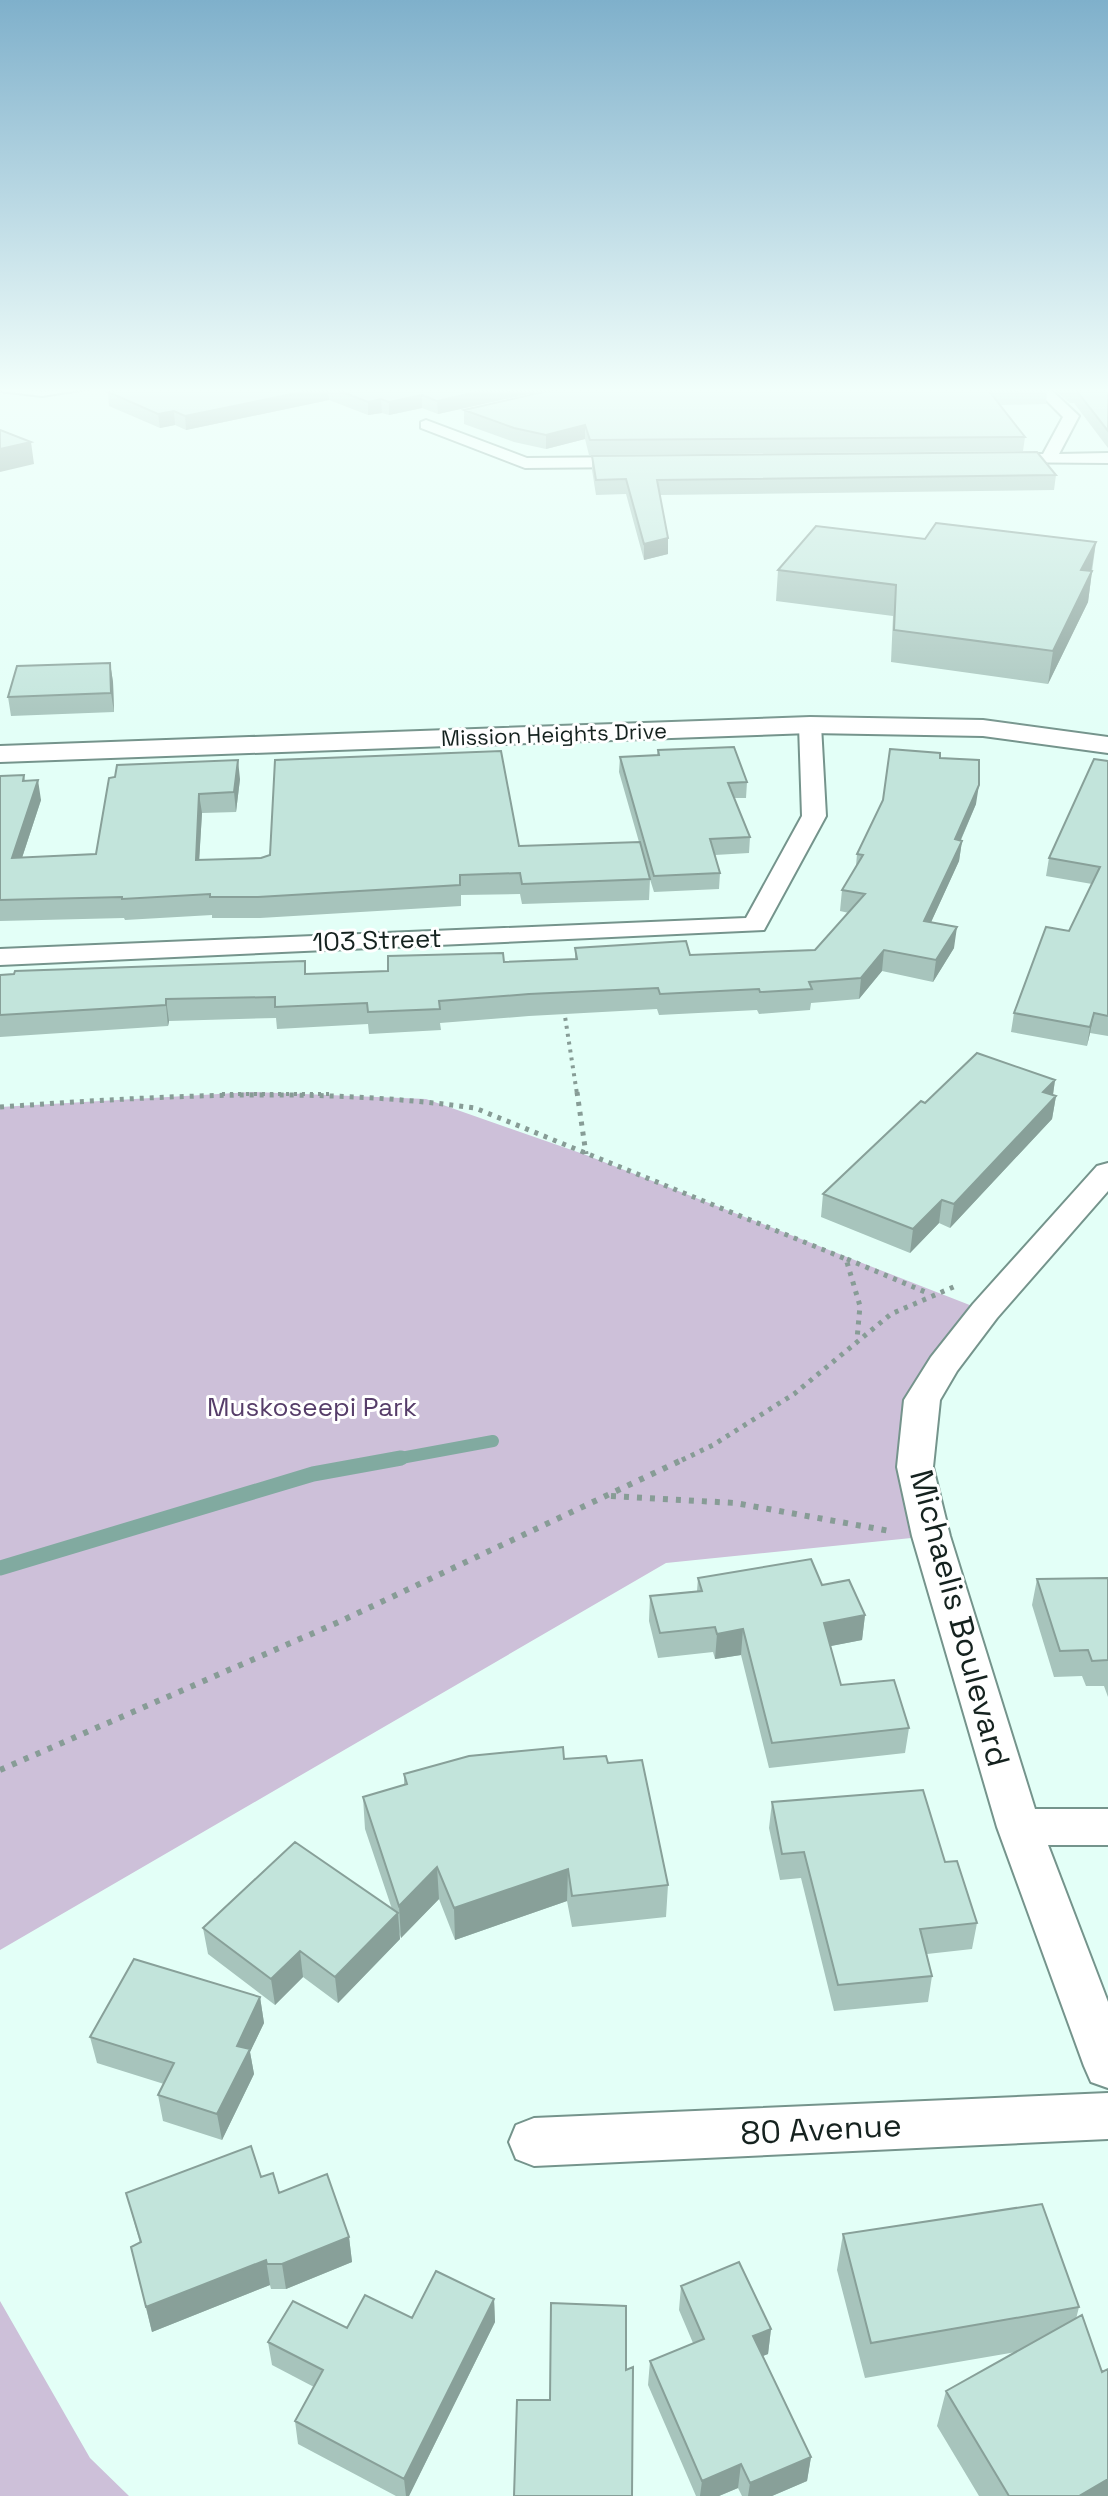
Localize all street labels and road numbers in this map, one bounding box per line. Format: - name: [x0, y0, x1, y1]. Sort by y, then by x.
- street label: Mission Heights Drive: [441, 716, 667, 752]
- street label: 103 Street: [312, 921, 442, 959]
- street label: Michaelis Boulevard: [901, 1465, 1019, 1771]
- street label: 80 Avenue: [739, 2105, 903, 2153]

